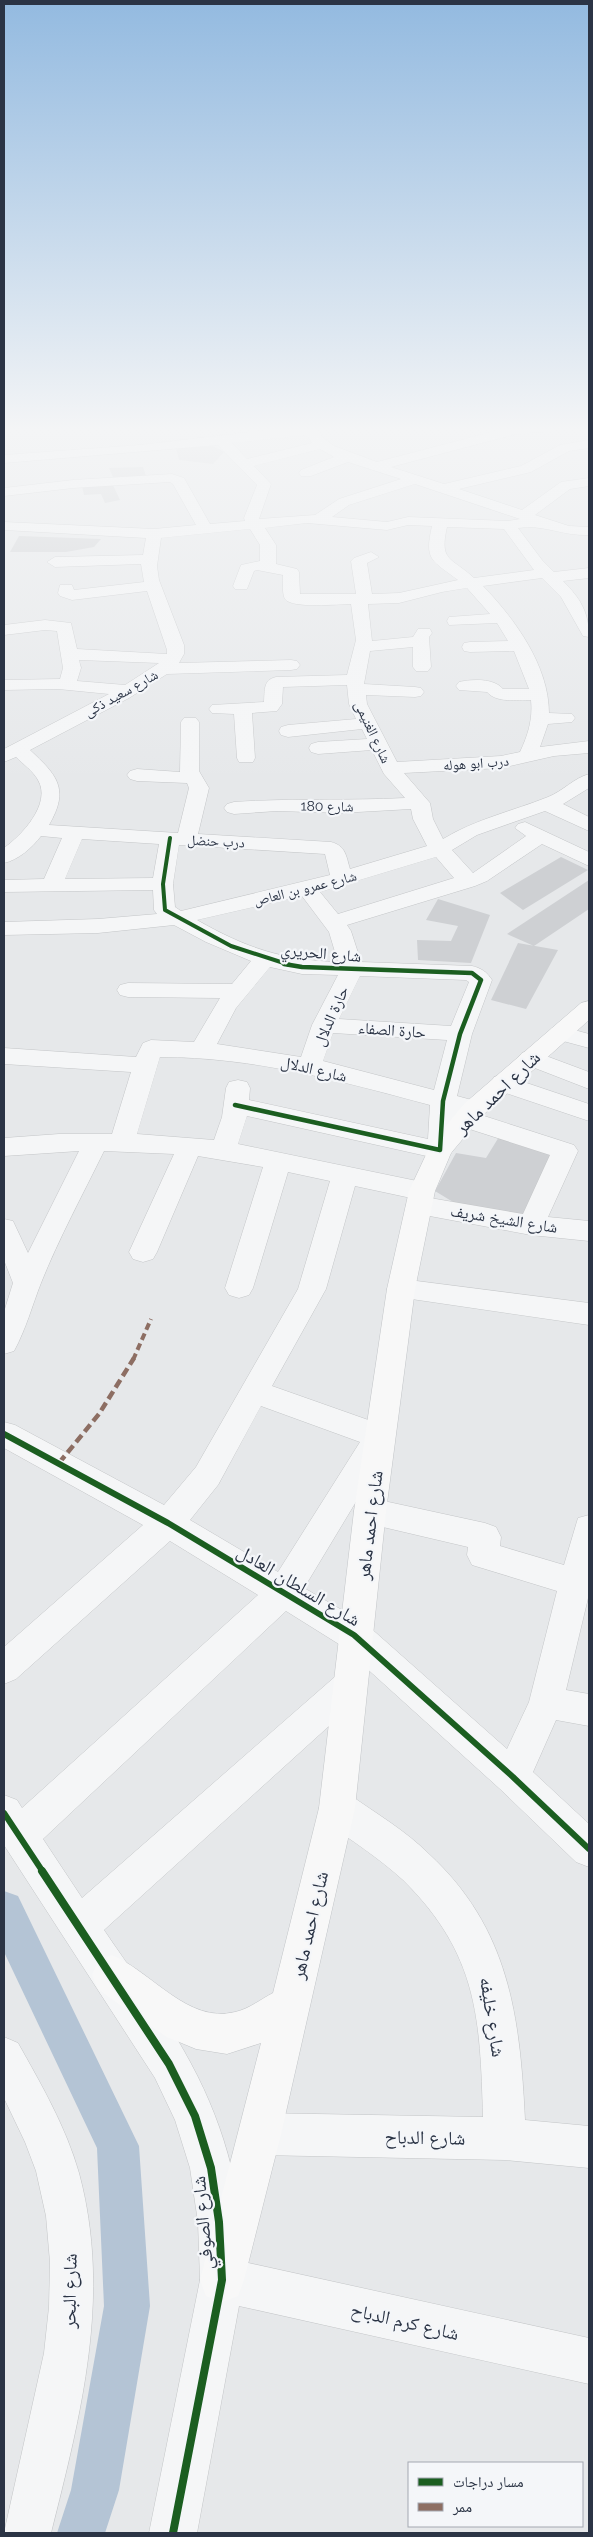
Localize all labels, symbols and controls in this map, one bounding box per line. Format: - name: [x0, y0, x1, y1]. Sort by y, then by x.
- street label: شارع سعيد ذكى: [81, 666, 162, 722]
- street label: شارع الغنيمى: [350, 698, 394, 767]
- street label: درب ابو هوله: [443, 753, 510, 774]
- street label: شارع 180: [300, 798, 354, 816]
- street label: درب حنضل: [187, 831, 245, 852]
- street label: شارع عمرو بن العاص: [252, 867, 359, 910]
- street label: شارع الحريري: [280, 940, 362, 969]
- street label: حارة الدلال: [309, 983, 354, 1049]
- street label: حارة الصفاء: [357, 1018, 427, 1042]
- street label: شارع احمد ماهر: [449, 1046, 545, 1140]
- street label: شارع الدلال: [279, 1052, 349, 1087]
- street label: شارع الشيخ شريف: [449, 1201, 559, 1238]
- street label: شارع احمد ماهر: [351, 1469, 388, 1582]
- street label: شارع السلطان العادل: [233, 1540, 365, 1631]
- street label: شارع احمد ماهر: [286, 1869, 333, 1982]
- street label: شارع خليفه: [475, 1976, 510, 2059]
- street label: شارع الدباح: [384, 2125, 466, 2150]
- street label: شارع الصوفي: [187, 2175, 222, 2271]
- street label: شارع البحر: [57, 2253, 82, 2330]
- street label: شارع كرم الدباح: [348, 2298, 461, 2347]
- legend: [408, 2462, 583, 2527]
- text: مسار دراجات: [453, 2473, 524, 2491]
- text: ممر: [452, 2498, 472, 2516]

